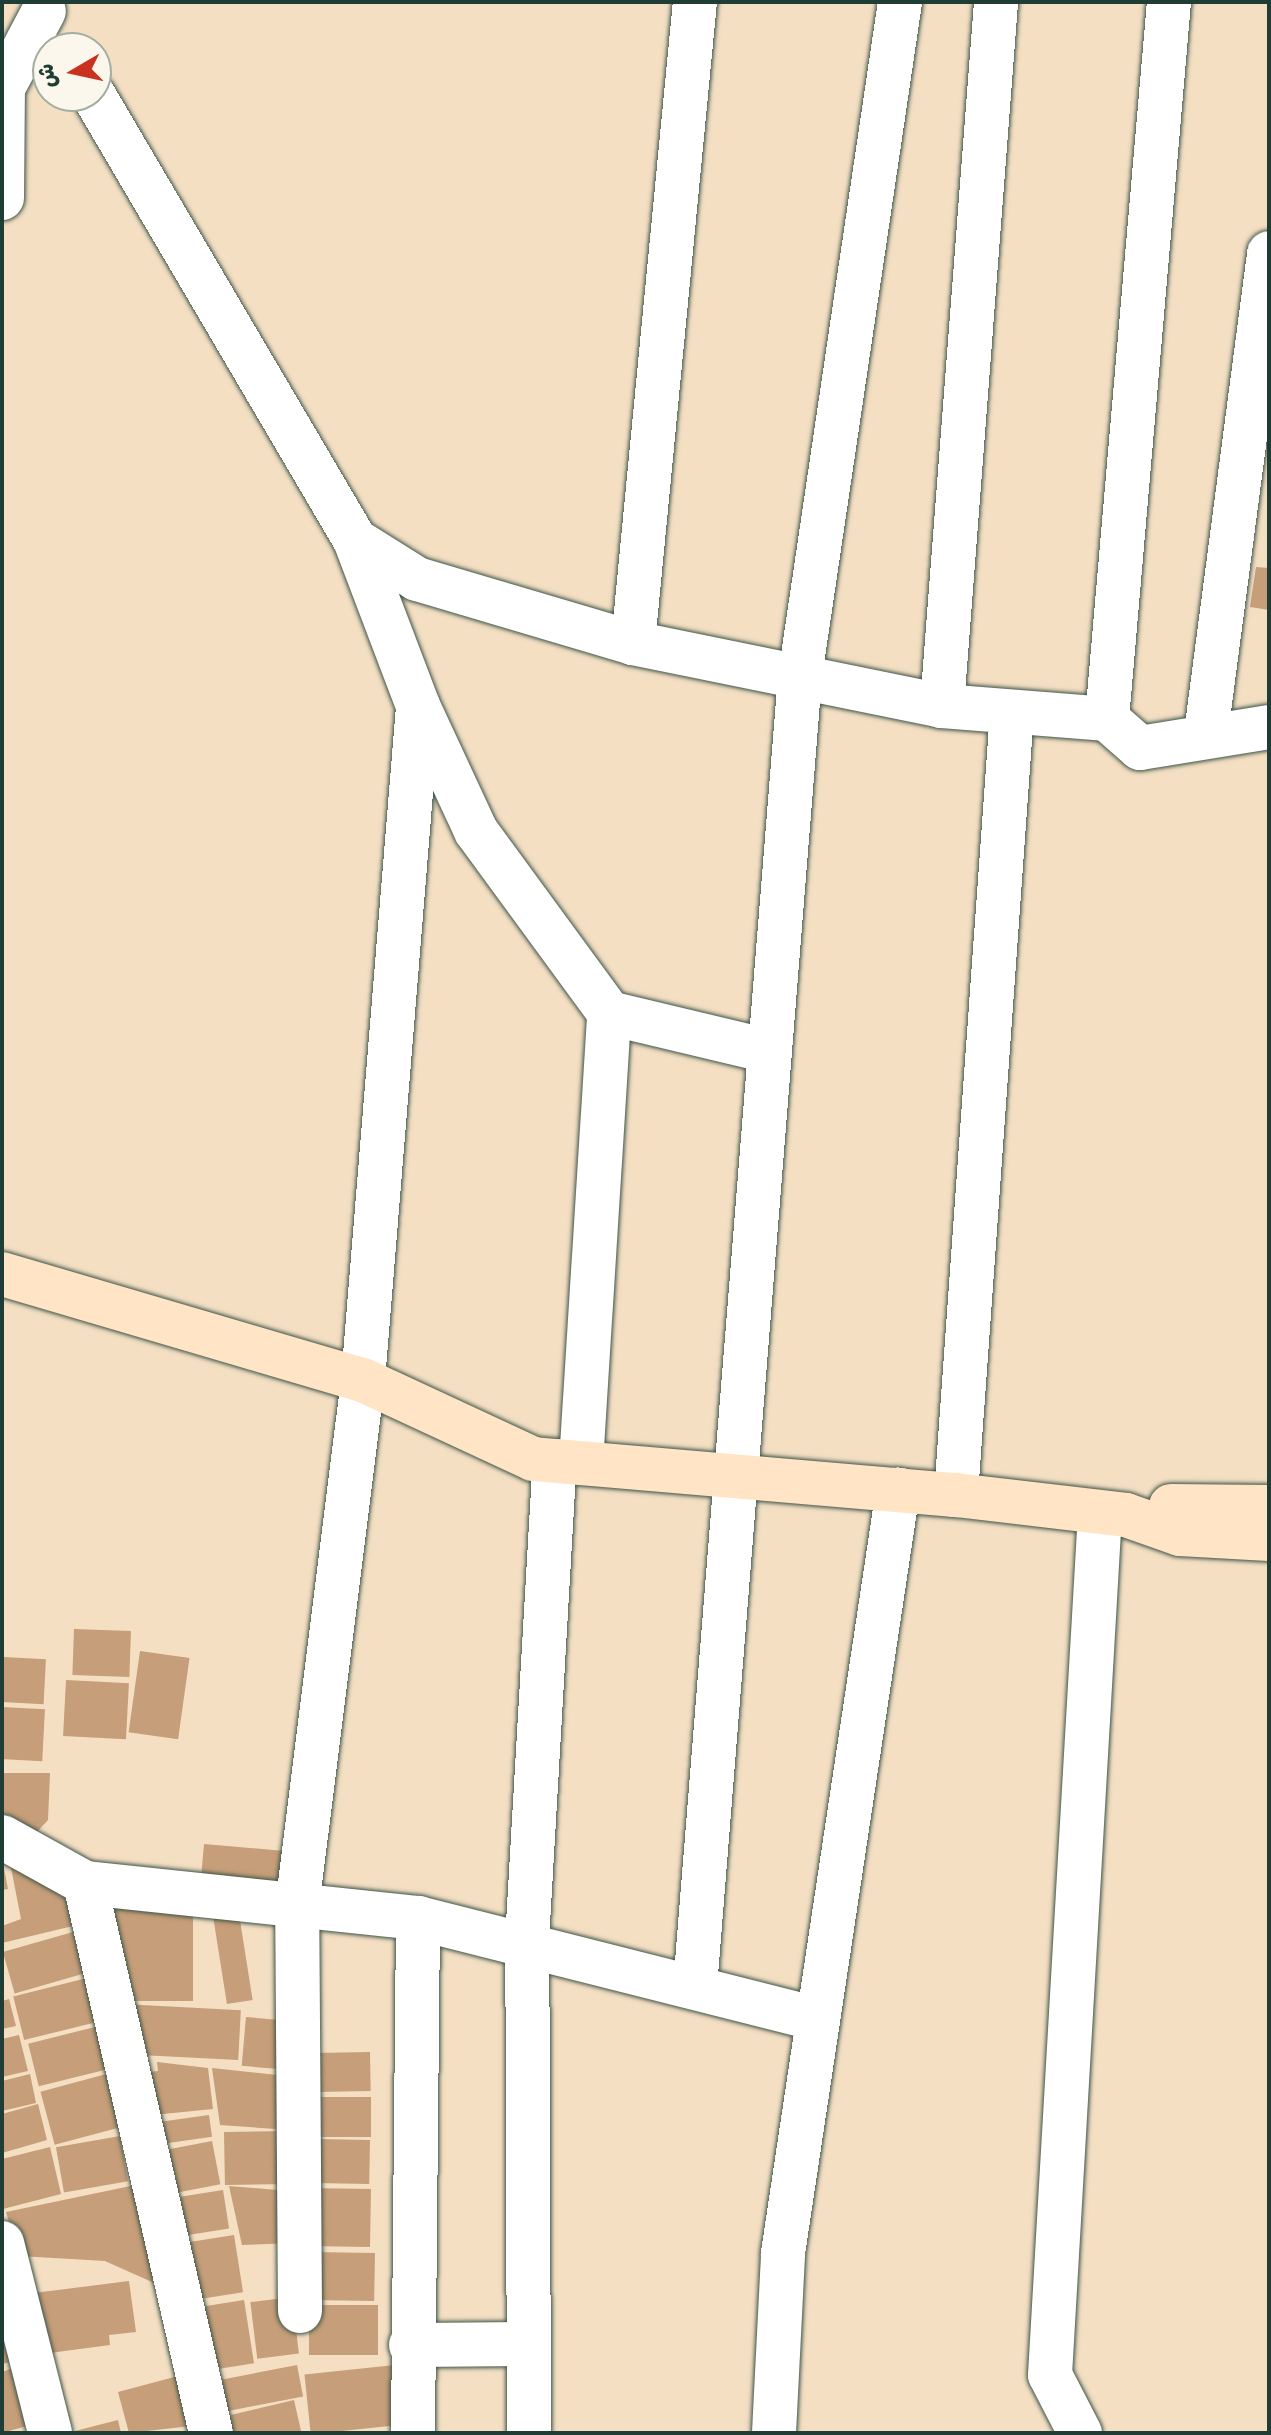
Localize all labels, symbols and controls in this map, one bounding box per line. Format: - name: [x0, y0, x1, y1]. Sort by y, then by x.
- north arrow: [32, 32, 112, 112]
- text: ش: [36, 61, 65, 89]

